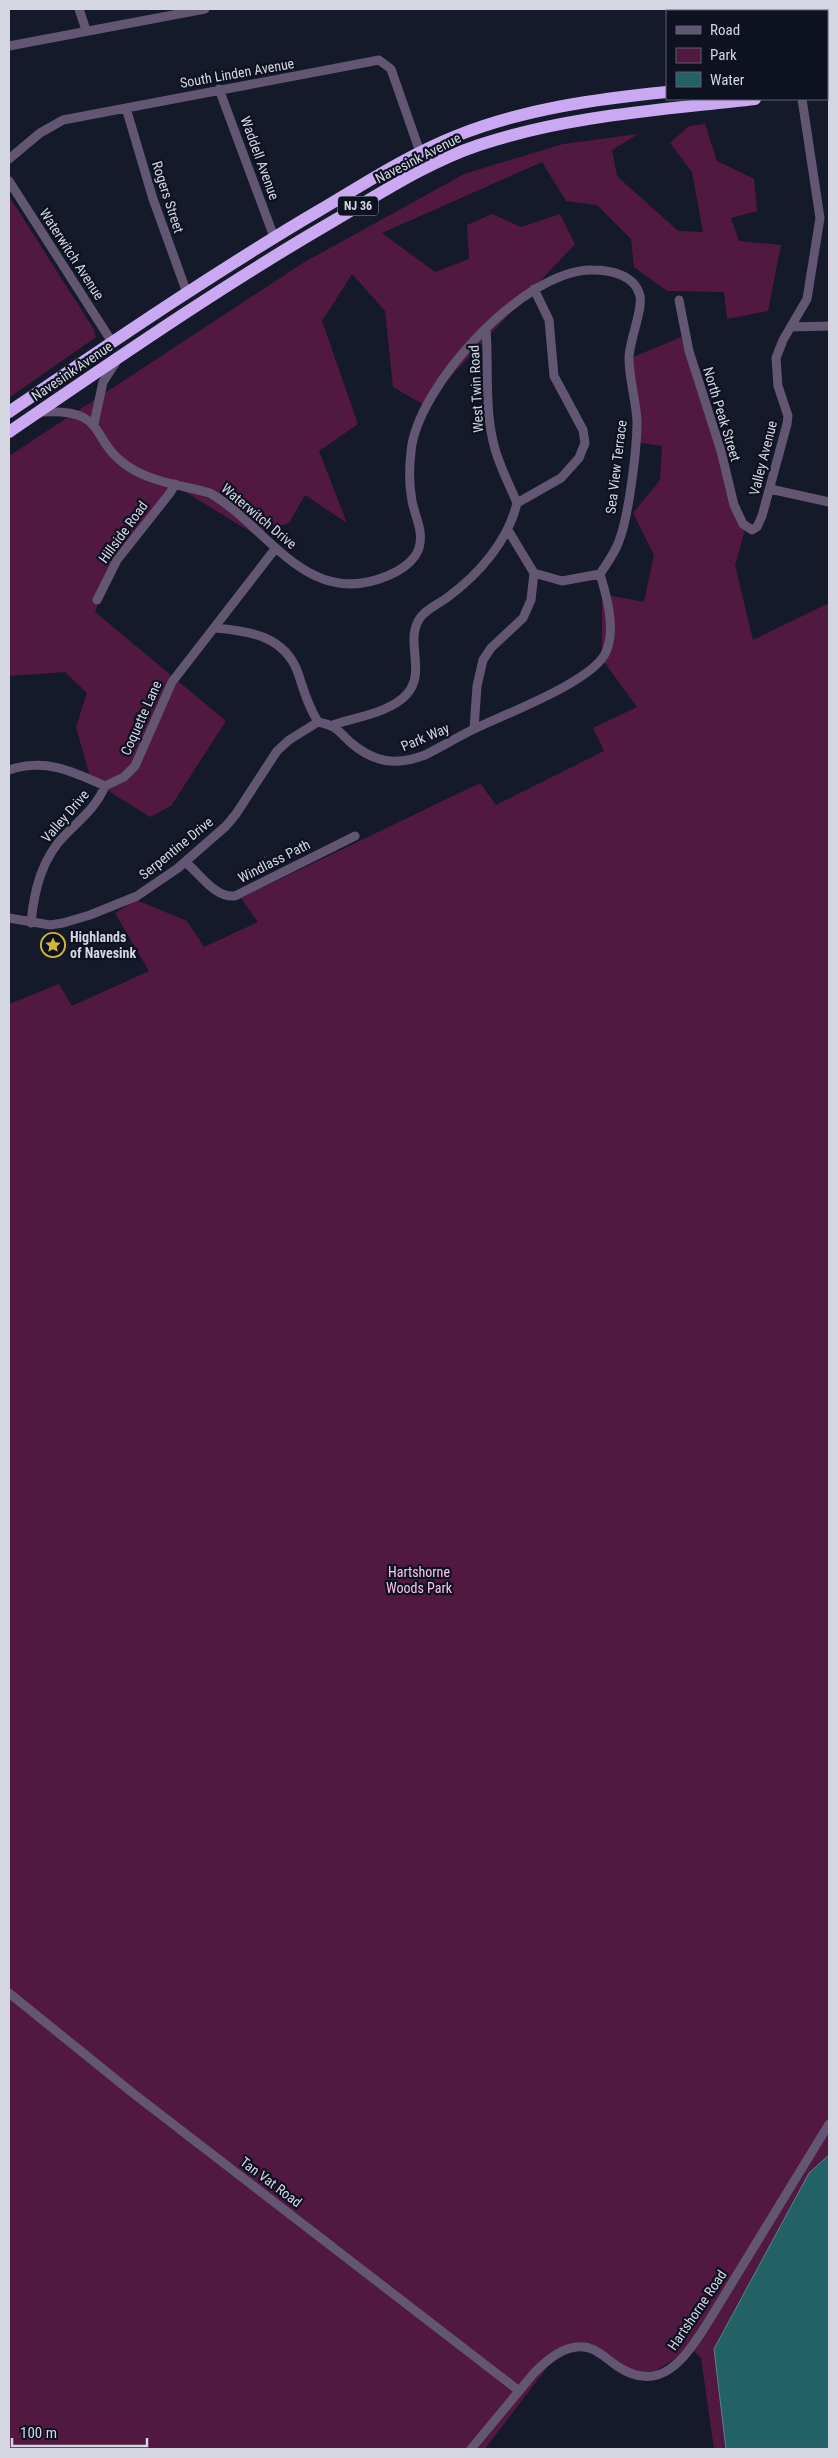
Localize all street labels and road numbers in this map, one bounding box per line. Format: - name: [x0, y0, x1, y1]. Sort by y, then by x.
- street label: South Linden Avenue: [179, 55, 296, 91]
- street label: Waddell Avenue: [238, 114, 283, 202]
- street label: Navesink Avenue: [373, 129, 464, 186]
- street label: Rogers Street: [149, 159, 187, 235]
- road number: NJ 36: [338, 197, 378, 216]
- street label: Waterwitch Avenue: [37, 205, 108, 303]
- street label: Navesink Avenue: [29, 338, 116, 404]
- street label: West Twin Road: [466, 345, 486, 433]
- street label: North Peak Street: [700, 365, 744, 463]
- street label: Sea View Terrace: [602, 419, 630, 515]
- street label: Valley Avenue: [746, 419, 780, 497]
- street label: Waterwitch Drive: [218, 480, 300, 552]
- street label: Hillside Road: [95, 498, 151, 566]
- street label: Coquette Lane: [117, 678, 165, 758]
- street label: Park Way: [398, 720, 452, 754]
- street label: Valley Drive: [38, 786, 92, 845]
- street label: Serpentine Drive: [136, 813, 216, 883]
- street label: Windlass Path: [235, 836, 313, 886]
- street label: Tan Vat Road: [237, 2154, 305, 2210]
- street label: Hartshorne Road: [664, 2267, 730, 2353]

